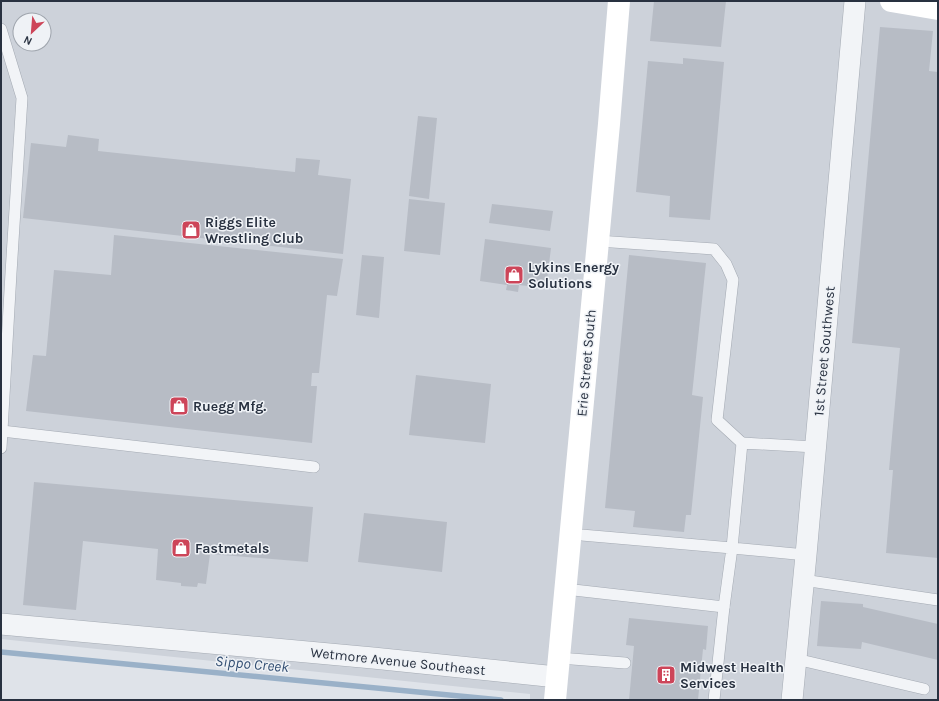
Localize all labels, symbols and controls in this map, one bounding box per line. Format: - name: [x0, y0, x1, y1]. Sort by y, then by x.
- north arrow: [12, 12, 52, 52]
- text: N: [21, 33, 34, 48]
- place label: Riggs Elite Wrestling Club: [205, 214, 303, 247]
- shop icon: Riggs Elite Wrestling Club: [180, 219, 202, 241]
- place label: Lykins Energy Solutions: [528, 259, 619, 292]
- shop icon: Lykins Energy Solutions: [503, 264, 525, 286]
- street label: 1st Street Southwest: [810, 285, 839, 417]
- street label: Erie Street South: [573, 309, 600, 417]
- shop icon: Ruegg Mfg.: [168, 395, 190, 417]
- place label: Ruegg Mfg.: [193, 398, 266, 415]
- shop icon: Fastmetals: [170, 537, 192, 559]
- place label: Fastmetals: [195, 540, 269, 557]
- street label: Wetmore Avenue Southeast: [310, 644, 486, 679]
- water label: Sippo Creek: [214, 652, 290, 676]
- place label: Midwest Health Services: [680, 659, 784, 692]
- building icon: Midwest Health Services: [655, 664, 677, 686]

